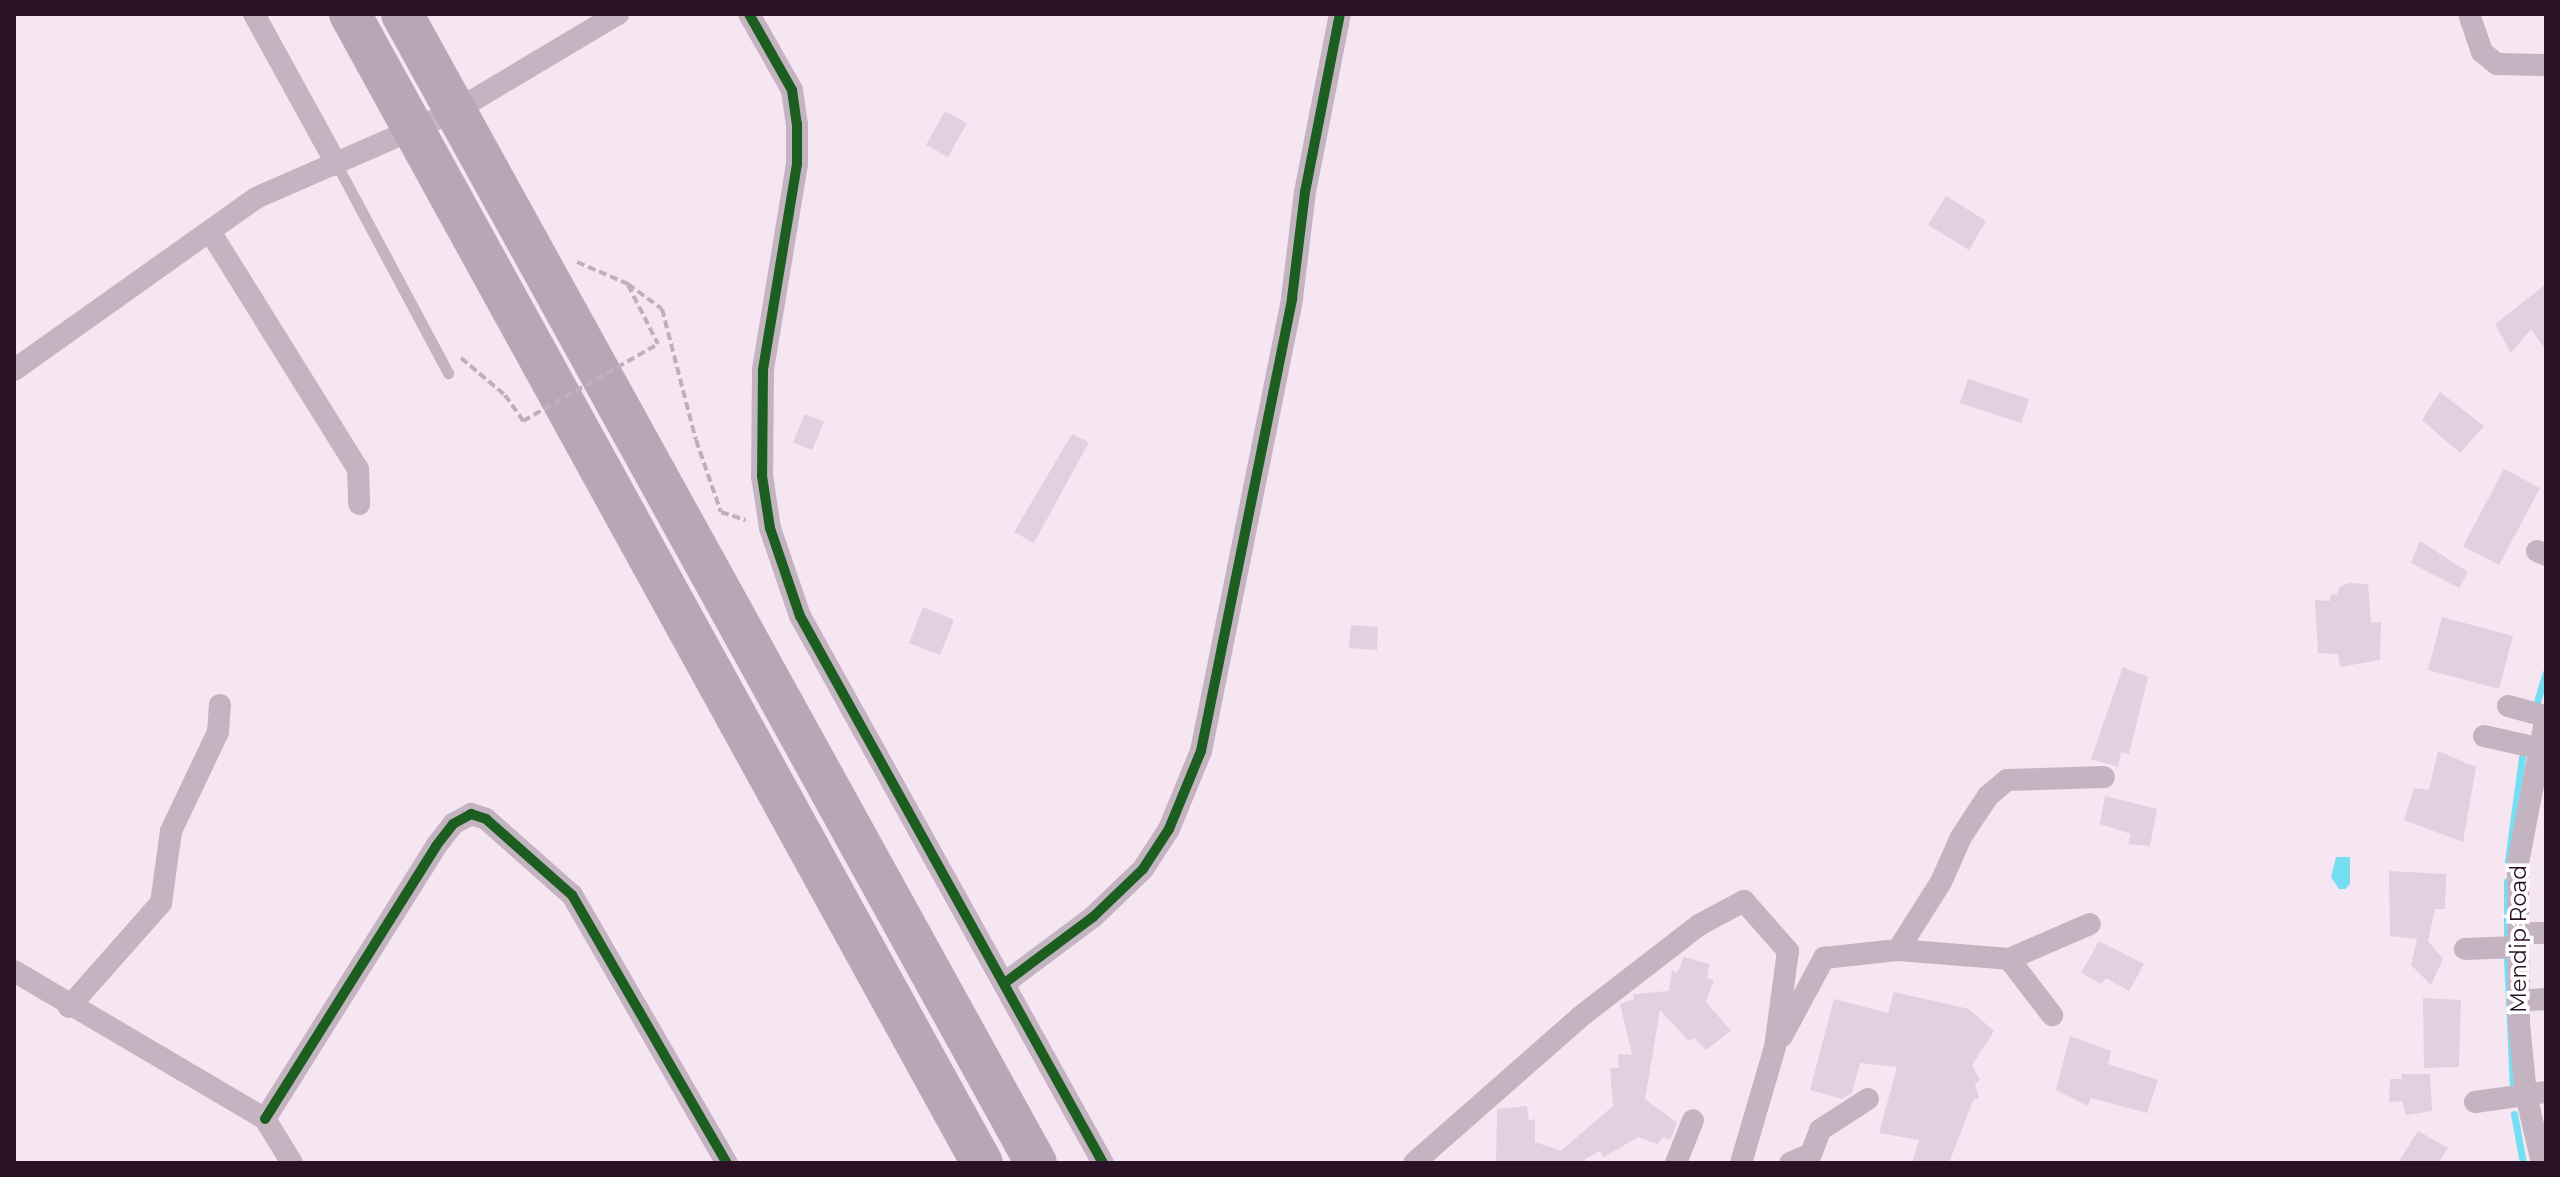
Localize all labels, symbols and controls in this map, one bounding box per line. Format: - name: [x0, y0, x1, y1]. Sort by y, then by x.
- street label: Mendip Road: [2506, 865, 2532, 1013]

